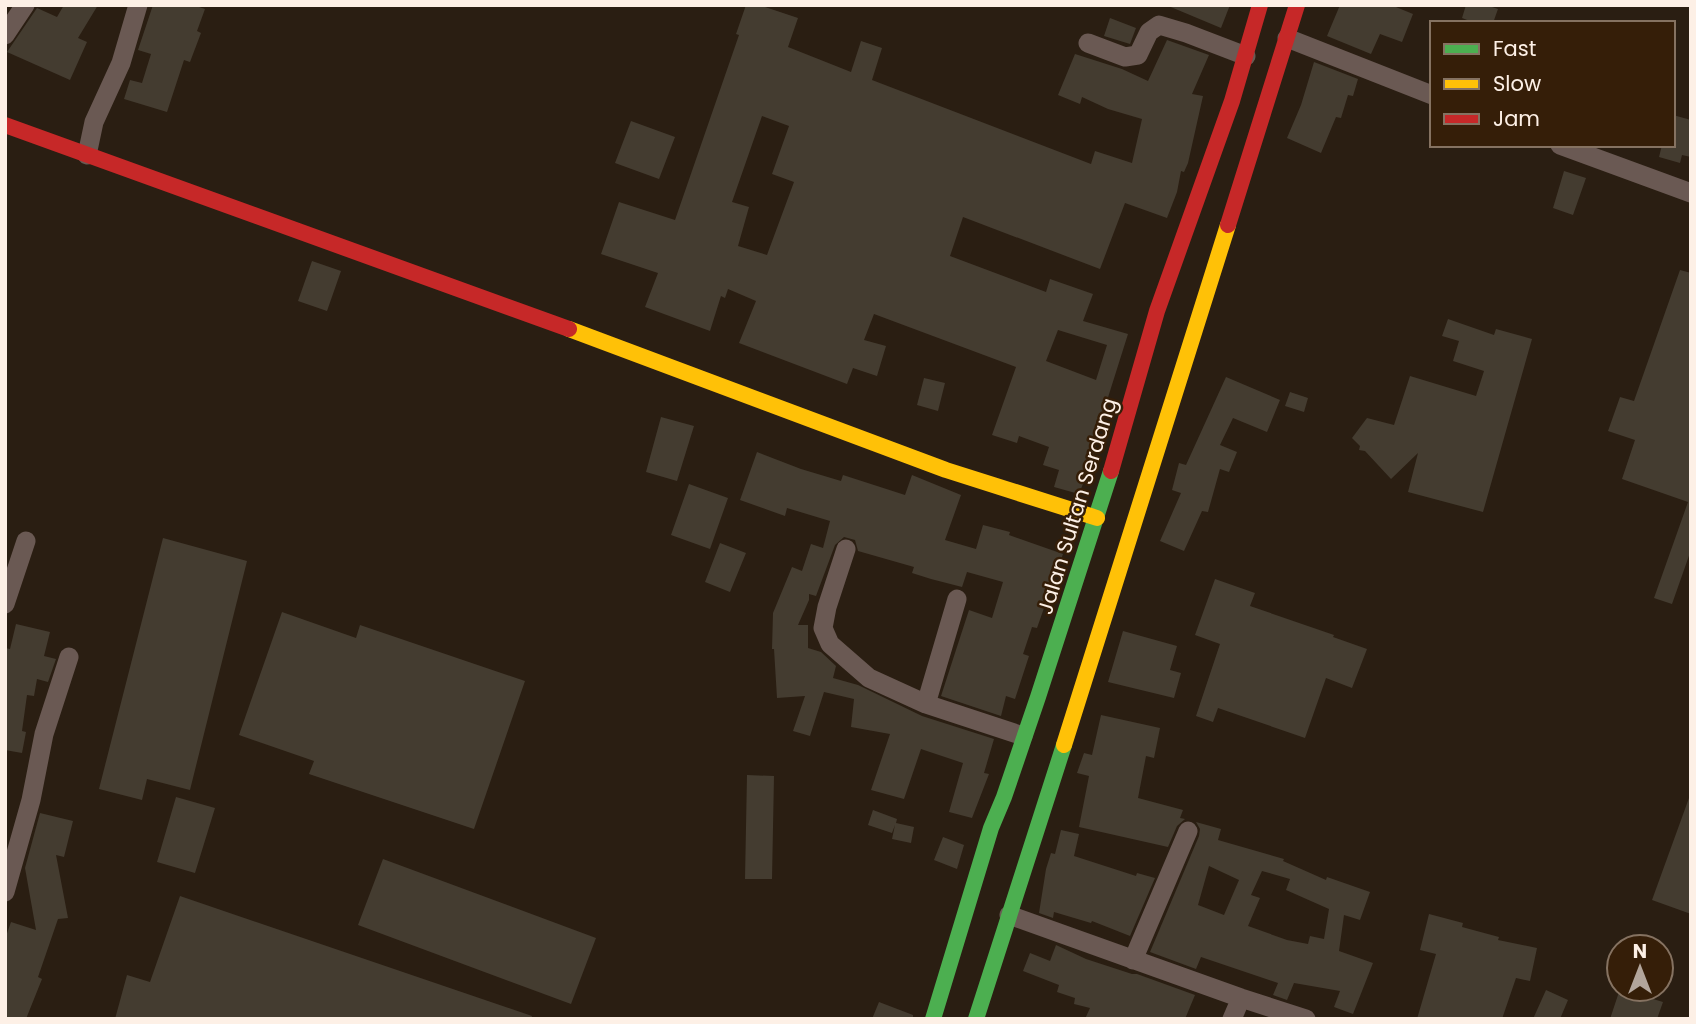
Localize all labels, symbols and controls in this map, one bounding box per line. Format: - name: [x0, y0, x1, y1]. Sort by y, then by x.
- legend: [1430, 21, 1675, 147]
- text: Fast: [1493, 34, 1536, 63]
- text: Slow: [1493, 69, 1541, 98]
- text: Jam: [1493, 104, 1540, 133]
- street label: Jalan Sultan Serdang: [1030, 394, 1124, 618]
- north arrow: [1605, 933, 1675, 1003]
- text: N: [1633, 938, 1647, 965]

